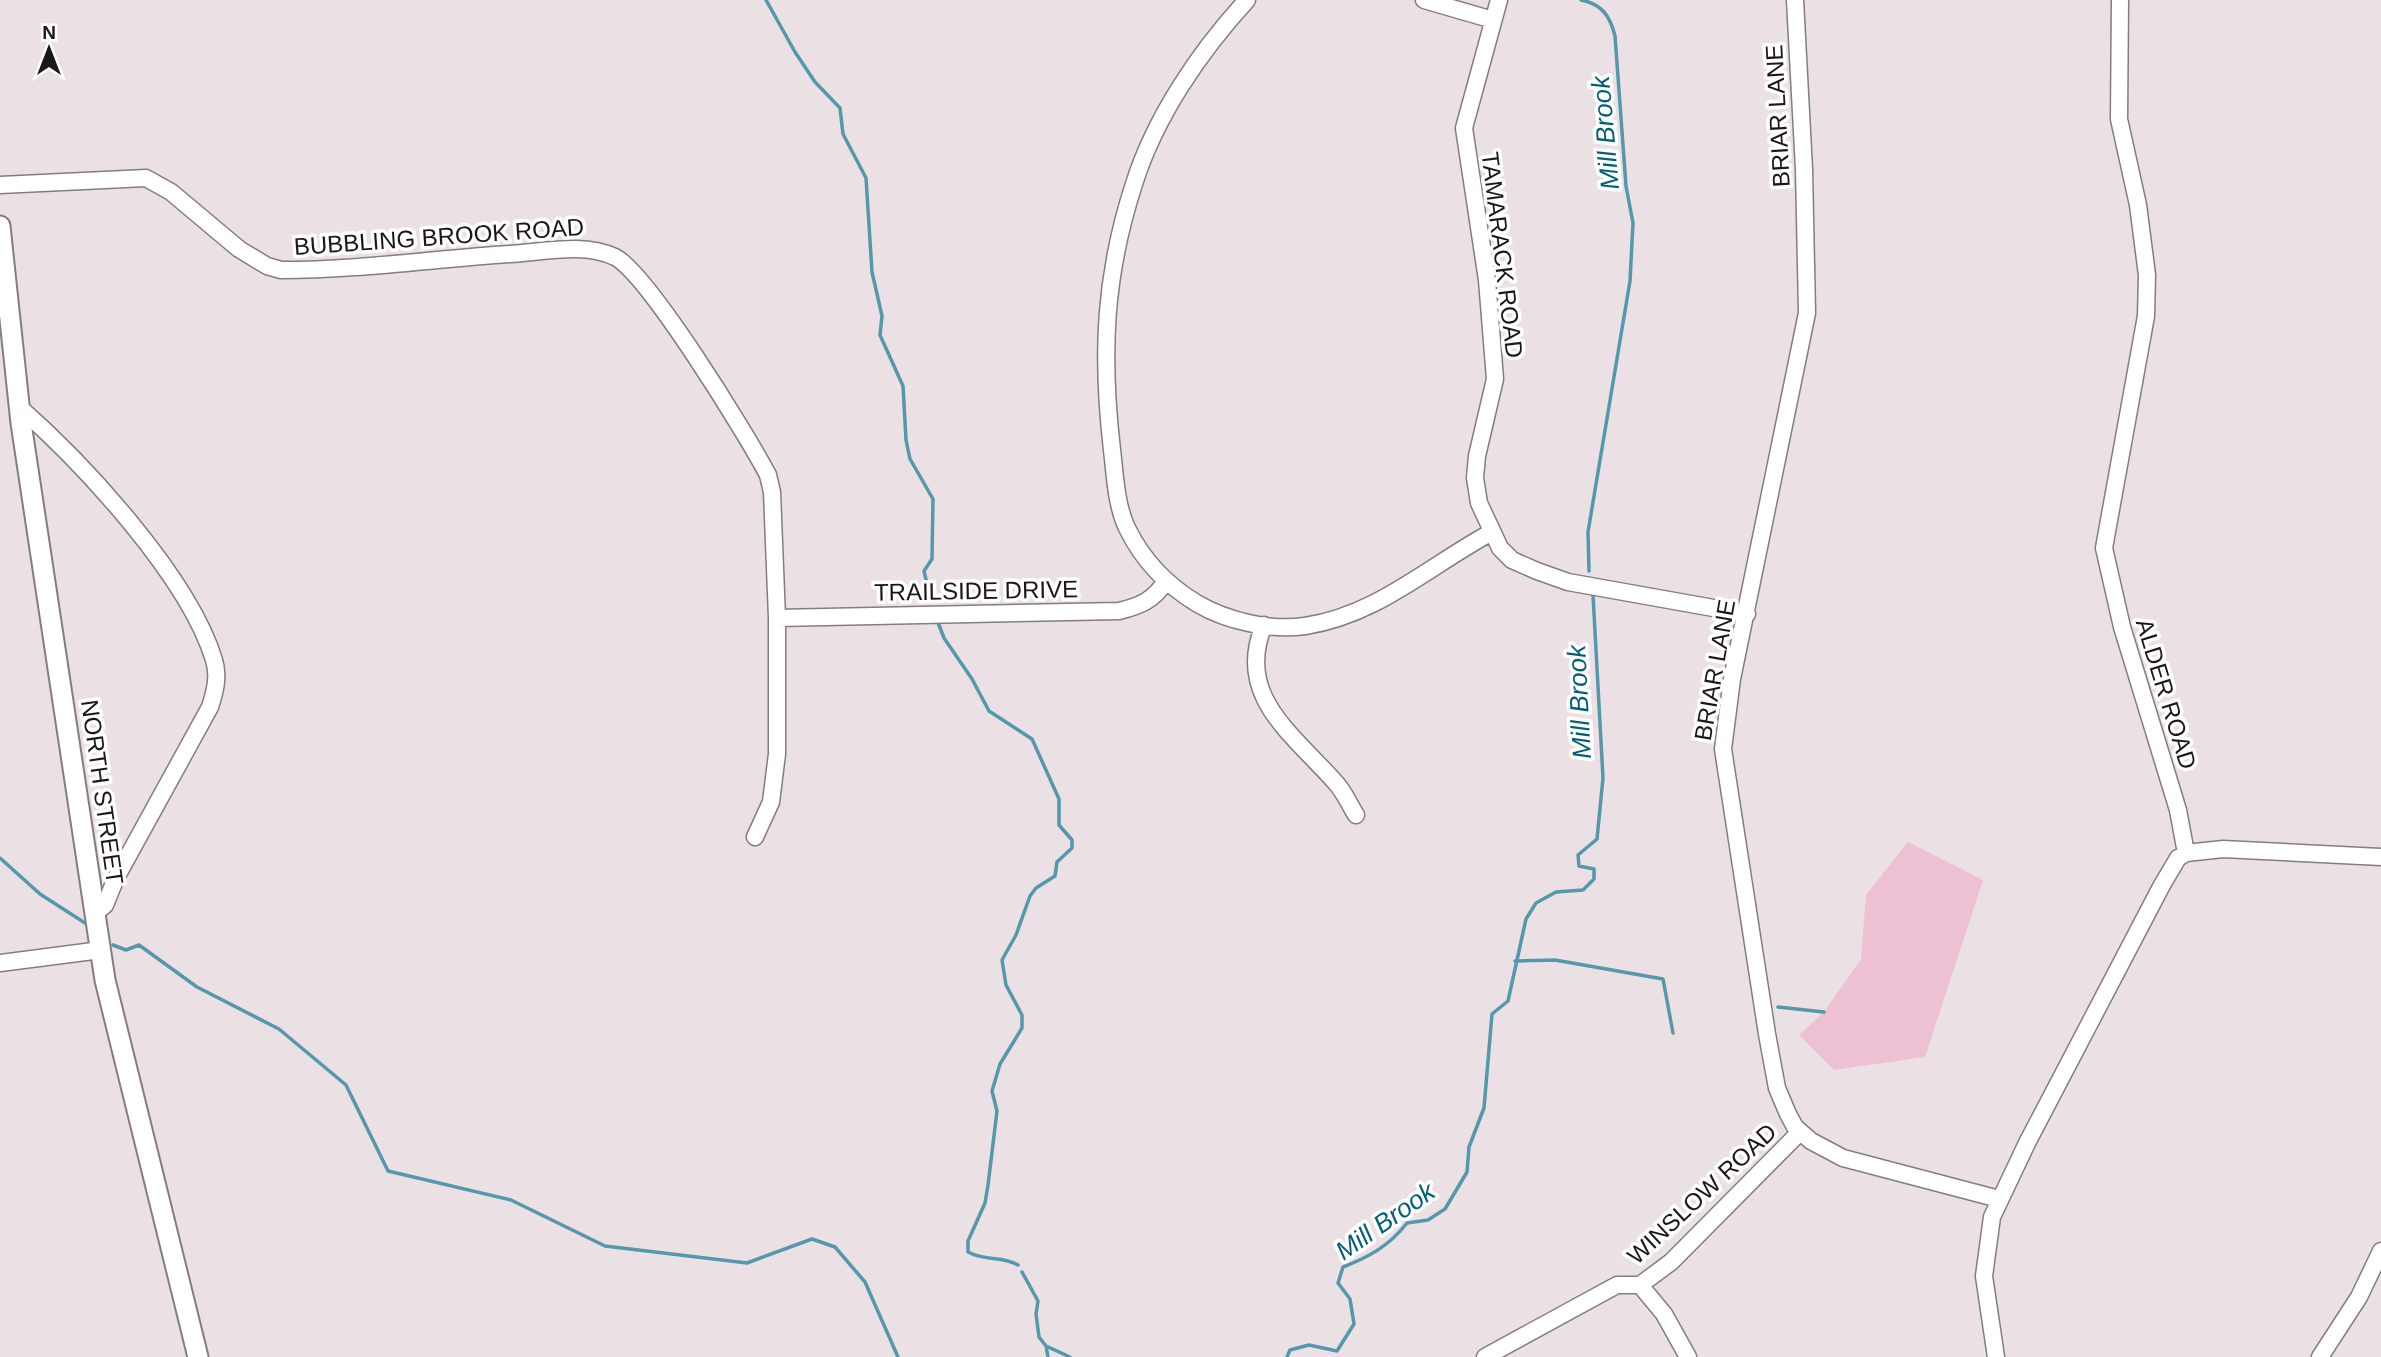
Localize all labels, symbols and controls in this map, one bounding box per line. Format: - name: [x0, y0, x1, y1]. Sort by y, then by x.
- north arrow: [14, 14, 84, 84]
- text: N: [42, 22, 56, 43]
- street label: BRIAR LANE: [1760, 44, 1795, 188]
- water label: Mill Brook: [1585, 73, 1625, 191]
- street label: TAMARACK ROAD: [1476, 150, 1529, 360]
- street label: BUBBLING BROOK ROAD: [293, 213, 585, 260]
- street label: TRAILSIDE DRIVE: [874, 575, 1078, 606]
- street label: BRIAR LANE: [1689, 597, 1740, 743]
- street label: ALDER ROAD: [2131, 615, 2202, 772]
- water label: Mill Brook: [1561, 642, 1597, 760]
- street label: NORTH STREET: [76, 698, 129, 886]
- street label: WINSLOW ROAD: [1622, 1118, 1782, 1269]
- water label: Mill Brook: [1330, 1175, 1442, 1266]

